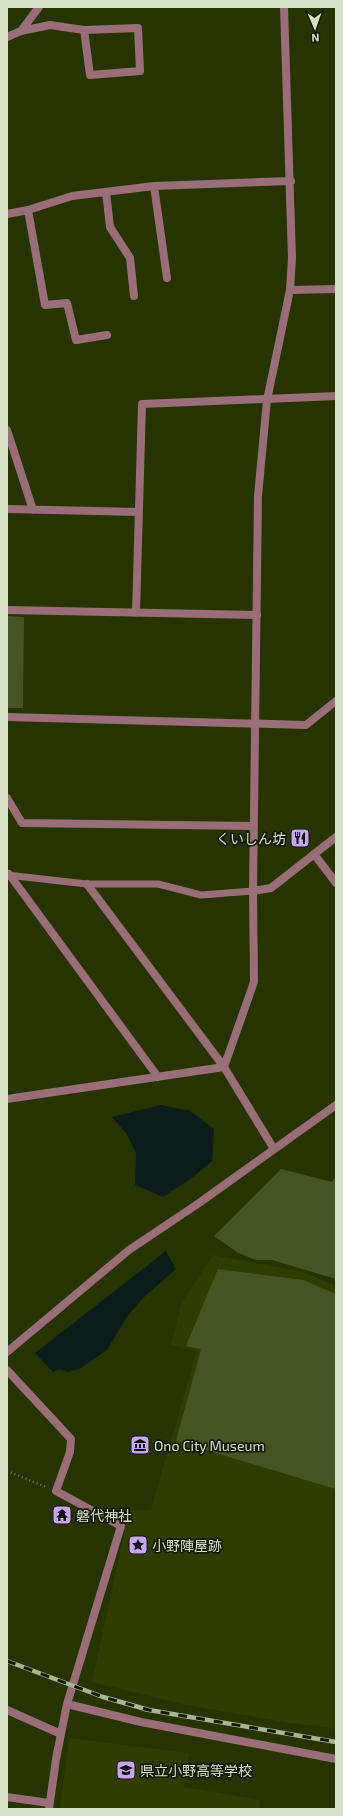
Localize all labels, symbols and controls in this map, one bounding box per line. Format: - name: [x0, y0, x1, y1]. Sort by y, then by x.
- north arrow: [295, 8, 335, 48]
- text: N: [311, 32, 320, 45]
- restaurant icon: くいしん坊: [289, 827, 311, 849]
- place label: くいしん坊: [216, 830, 286, 847]
- museum icon: Ono City Museum: [129, 1434, 151, 1456]
- place label: Ono City Museum: [154, 1437, 265, 1454]
- temple icon: 磐代神社: [51, 1504, 73, 1526]
- place label: 磐代神社: [76, 1507, 132, 1524]
- place icon: 小野陣屋跡: [127, 1534, 149, 1556]
- place label: 小野陣屋跡: [152, 1537, 222, 1554]
- school or university icon: 県立小野高等学校: [115, 1759, 137, 1781]
- place label: 県立小野高等学校: [140, 1762, 252, 1779]

